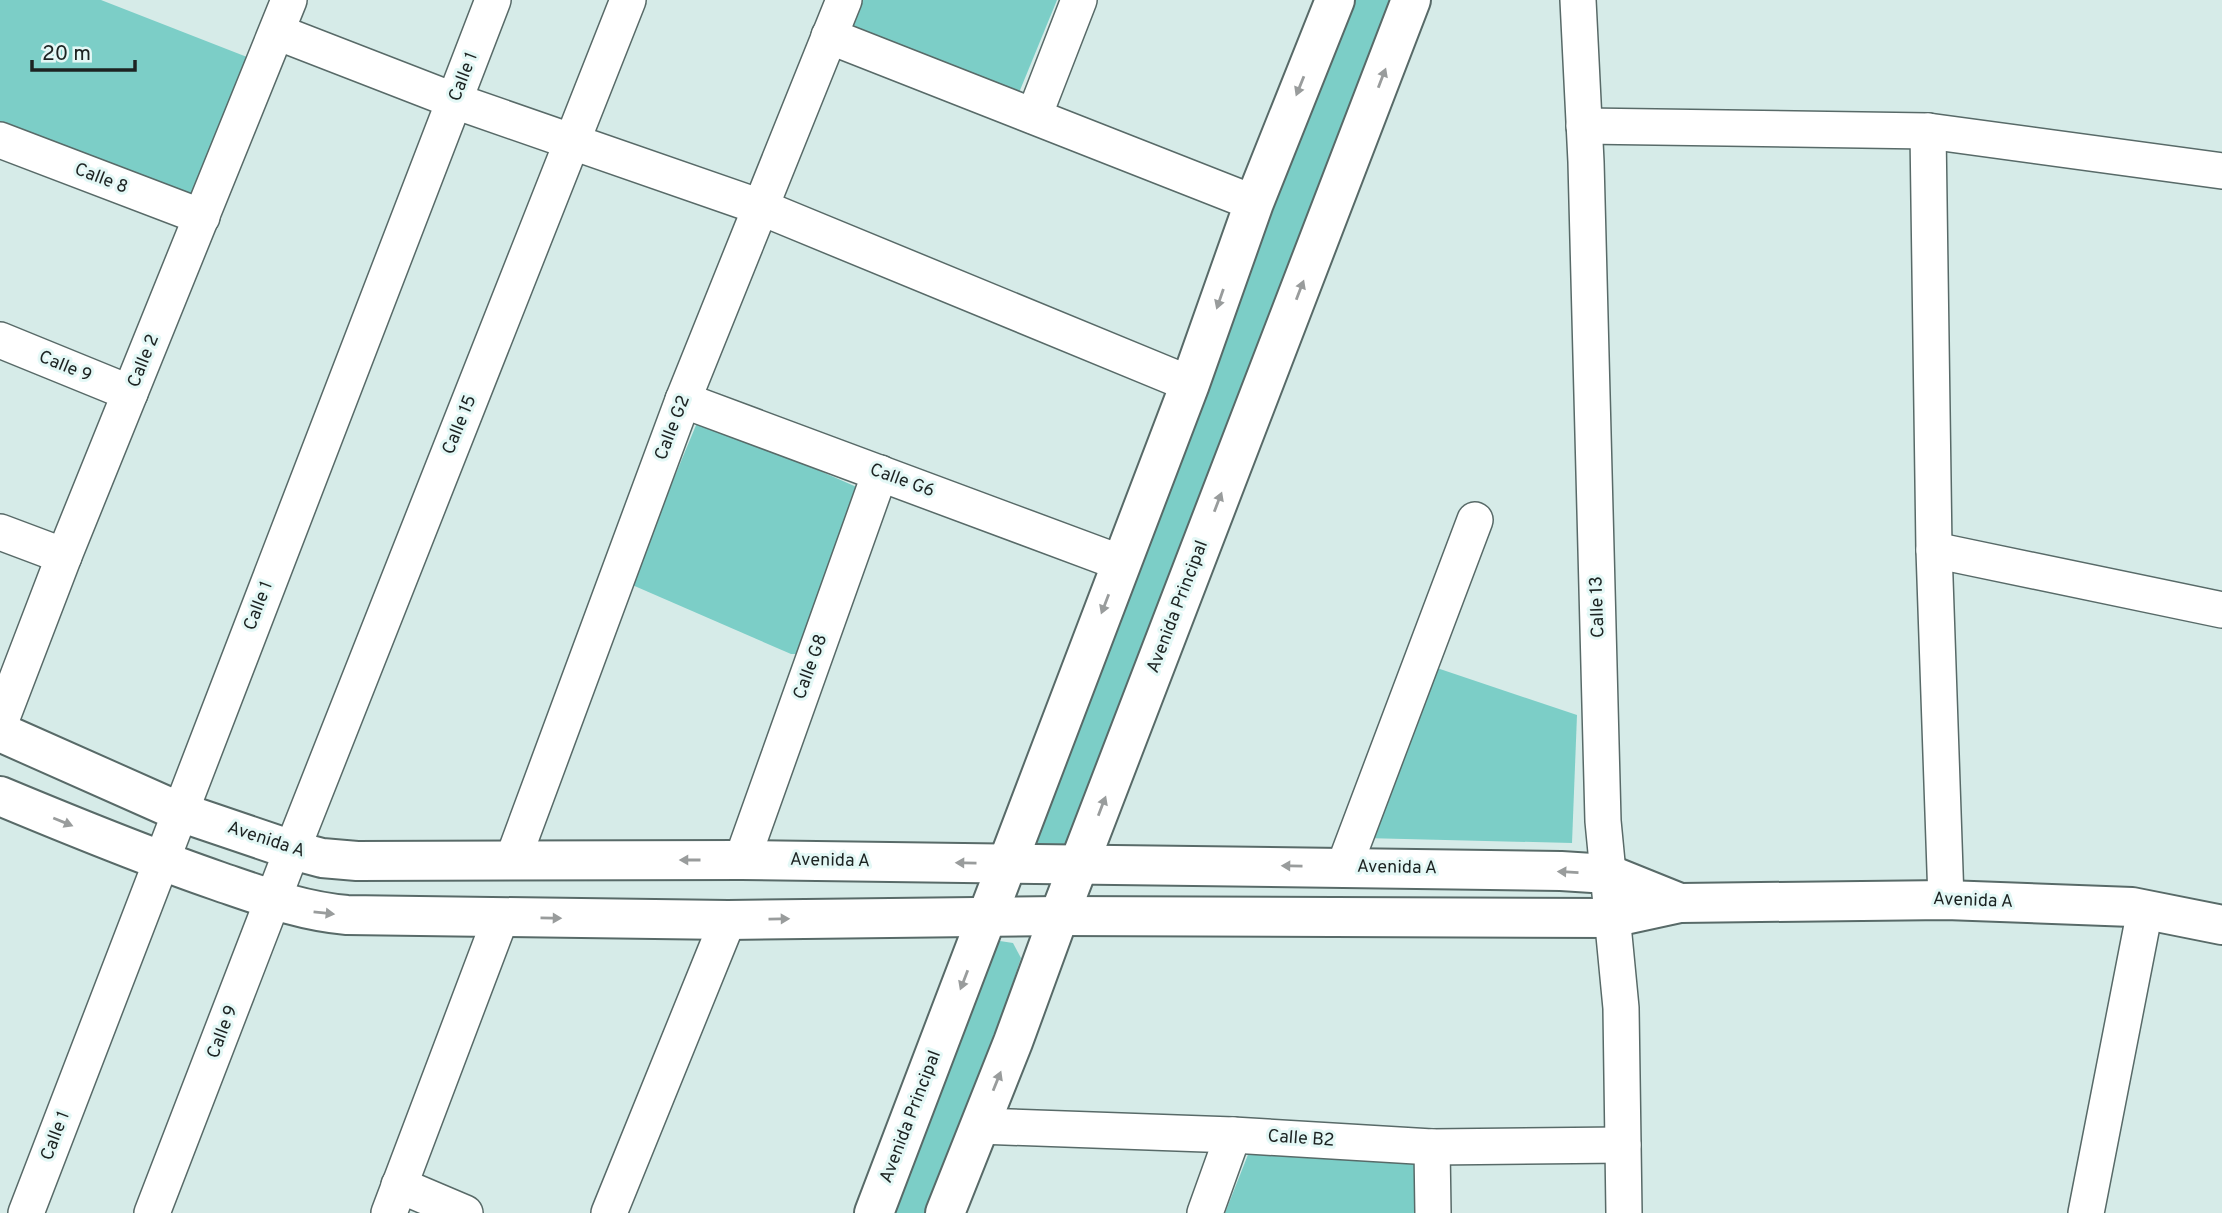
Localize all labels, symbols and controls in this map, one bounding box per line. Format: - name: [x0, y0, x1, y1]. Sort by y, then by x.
- scale bar: [32, 28, 135, 72]
- text: 20 m: [42, 41, 91, 68]
- street label: Calle 1: [444, 49, 484, 105]
- one-way arrow: [1376, 67, 1387, 88]
- one-way arrow: [1295, 76, 1306, 97]
- street label: Calle 8: [71, 158, 131, 200]
- one-way arrow: [1295, 280, 1306, 301]
- one-way arrow: [1214, 289, 1225, 310]
- street label: Calle 2: [123, 331, 165, 391]
- street label: Calle 9: [35, 346, 95, 388]
- street label: Calle 15: [438, 392, 482, 458]
- street label: Calle G2: [650, 392, 696, 464]
- street label: Calle G6: [866, 459, 938, 503]
- one-way arrow: [1213, 492, 1224, 513]
- street label: Avenida Principal: [1142, 537, 1214, 677]
- street label: Calle 13: [1585, 576, 1611, 638]
- street label: Calle 1: [239, 578, 279, 634]
- one-way arrow: [1100, 593, 1111, 614]
- street label: Calle G8: [789, 631, 833, 703]
- one-way arrow: [1096, 796, 1107, 817]
- one-way arrow: [53, 817, 74, 828]
- street label: Avenida A: [224, 817, 308, 863]
- street label: Avenida A: [790, 849, 870, 873]
- one-way arrow: [678, 854, 700, 866]
- street label: Avenida A: [1357, 856, 1437, 880]
- one-way arrow: [955, 857, 977, 869]
- one-way arrow: [1280, 860, 1302, 872]
- one-way arrow: [1557, 866, 1579, 877]
- street label: Avenida A: [1932, 888, 2014, 914]
- one-way arrow: [313, 908, 335, 919]
- one-way arrow: [540, 912, 562, 924]
- one-way arrow: [768, 913, 790, 925]
- one-way arrow: [959, 970, 970, 991]
- street label: Calle 9: [202, 1002, 244, 1062]
- street label: Avenida Principal: [875, 1047, 947, 1187]
- one-way arrow: [991, 1071, 1002, 1092]
- street label: Calle 1: [36, 1108, 76, 1164]
- street label: Calle B2: [1267, 1125, 1335, 1153]

